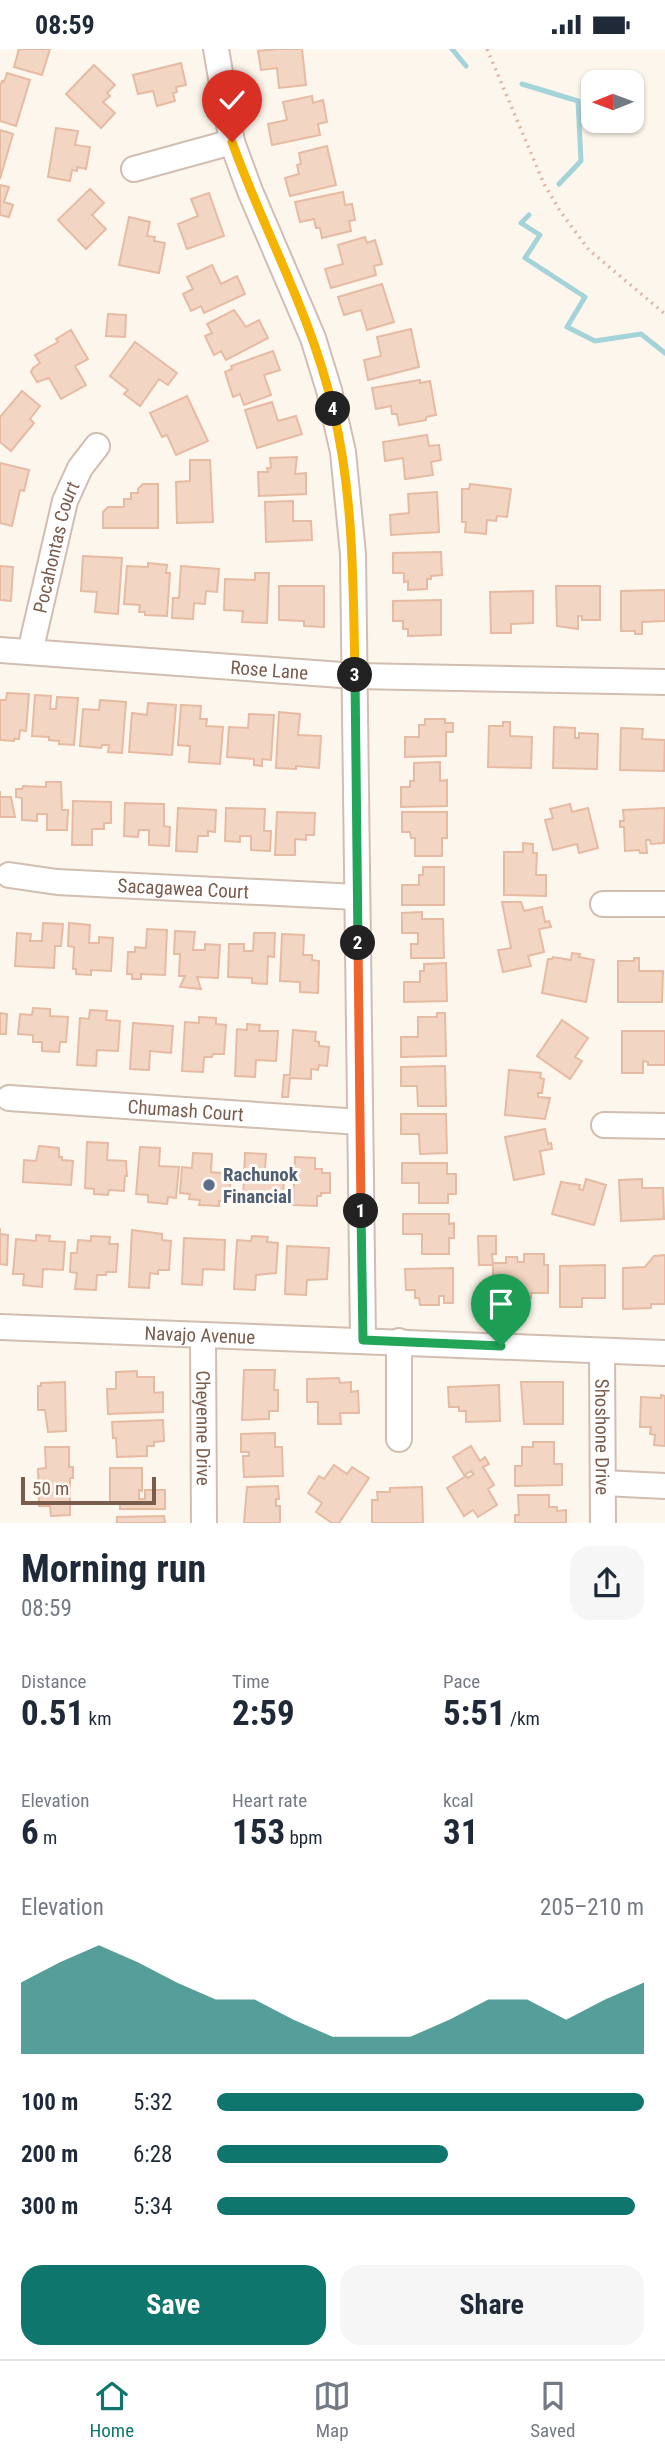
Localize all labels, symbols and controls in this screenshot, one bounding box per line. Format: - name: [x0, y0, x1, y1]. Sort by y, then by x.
- text: 08:59: [35, 10, 95, 40]
- pin: [202, 70, 262, 142]
- north arrow: [581, 70, 644, 133]
- map controls: [581, 70, 644, 133]
- icon: check: [213, 81, 251, 119]
- pin: 4: [316, 391, 350, 427]
- text: 4: [328, 397, 337, 420]
- street label: Pocahontas Court: [28, 478, 84, 615]
- street label: Rose Lane: [230, 655, 309, 684]
- pin: 3: [338, 657, 372, 693]
- text: 3: [350, 663, 359, 686]
- street label: Sacagawea Court: [117, 874, 250, 903]
- pin: 2: [340, 925, 376, 961]
- text: 2: [353, 931, 362, 954]
- street label: Chumash Court: [127, 1095, 244, 1126]
- place label: Rachunok Financial: [223, 1163, 299, 1208]
- marker: Rachunok Financial: [201, 1177, 217, 1193]
- pin: 1: [344, 1193, 378, 1229]
- text: 1: [356, 1199, 365, 1222]
- pin: [471, 1274, 531, 1346]
- icon: arrive: [482, 1285, 520, 1323]
- street label: Navajo Avenue: [144, 1321, 256, 1348]
- street label: Cheyenne Drive: [192, 1370, 215, 1486]
- street label: Shoshone Drive: [591, 1379, 614, 1495]
- scale bar: [21, 1473, 156, 1505]
- text: 50 m: [32, 1477, 69, 1500]
- button: share: [570, 1546, 644, 1620]
- text: Morning run: [21, 1547, 206, 1591]
- text: 08:59: [21, 1595, 72, 1622]
- text: Distance: [21, 1670, 86, 1693]
- text: Time: [232, 1670, 269, 1693]
- text: Pace: [443, 1670, 480, 1693]
- text: 0.51: [21, 1693, 84, 1734]
- text: 2:59: [232, 1693, 295, 1734]
- text: 5:51: [443, 1693, 506, 1734]
- text: km: [84, 1707, 111, 1730]
- text: /km: [506, 1707, 540, 1730]
- text: Elevation: [21, 1789, 89, 1812]
- text: Heart rate: [232, 1789, 307, 1812]
- text: kcal: [443, 1789, 474, 1812]
- text: 6: [21, 1812, 39, 1853]
- text: 153: [232, 1812, 285, 1853]
- text: 31: [443, 1812, 478, 1853]
- text: m: [39, 1826, 57, 1849]
- text: bpm: [285, 1826, 322, 1849]
- text: Elevation: [21, 1894, 104, 1921]
- text: 205–210 m: [540, 1894, 644, 1921]
- text: 100 m: [21, 2089, 78, 2116]
- text: 5:32: [133, 2089, 172, 2116]
- text: 200 m: [21, 2141, 78, 2168]
- text: 6:28: [133, 2141, 172, 2168]
- text: 300 m: [21, 2193, 78, 2220]
- text: 5:34: [133, 2193, 172, 2220]
- button: Save: [21, 2265, 326, 2345]
- button: Share: [340, 2265, 644, 2345]
- tab: Home: [90, 2377, 134, 2442]
- tab: Map: [313, 2377, 351, 2442]
- tab: Saved: [530, 2377, 575, 2442]

